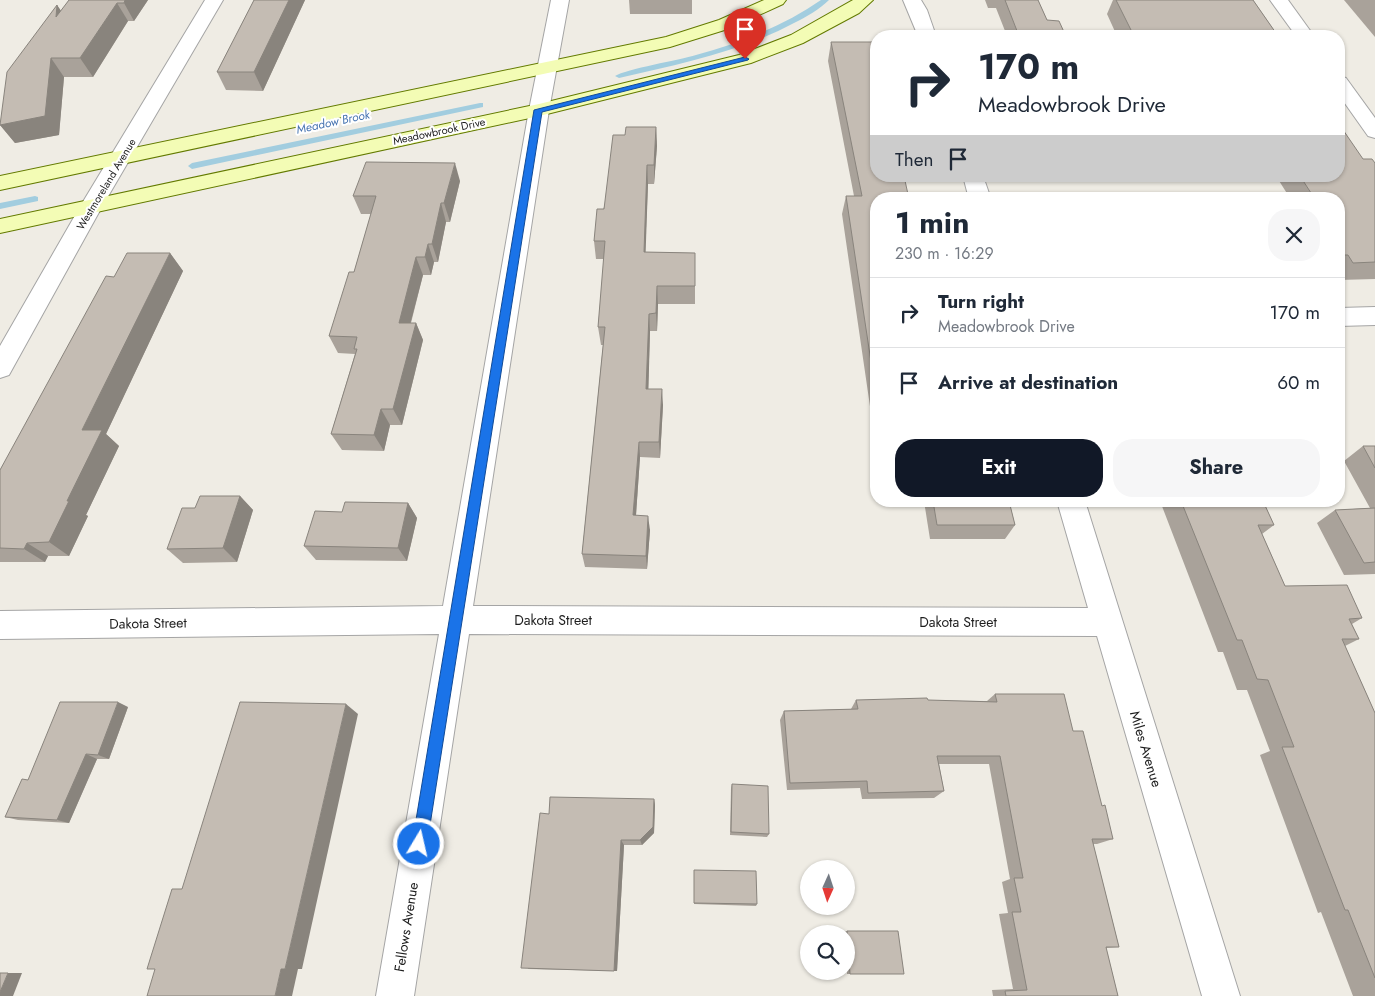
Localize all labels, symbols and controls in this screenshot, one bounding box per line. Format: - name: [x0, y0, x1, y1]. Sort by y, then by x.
- pin: [724, 8, 766, 59]
- icon: arrive: [731, 15, 759, 43]
- text: 170 m: [978, 42, 1079, 92]
- icon: right: [895, 50, 960, 115]
- text: Meadowbrook Drive: [978, 88, 1166, 120]
- water label: Meadow Brook: [295, 105, 372, 139]
- street label: Meadowbrook Drive: [391, 113, 487, 149]
- street label: Westmoreland Avenue: [72, 135, 140, 233]
- icon: arrive: [944, 145, 972, 173]
- text: Then: [895, 146, 934, 173]
- text: 1 min: [895, 201, 969, 244]
- button: close: [1268, 209, 1320, 261]
- text: 230 m · 16:29: [895, 242, 994, 265]
- text: Turn right: [938, 288, 1024, 315]
- icon: right: [895, 299, 923, 327]
- text: 170 m: [1270, 299, 1320, 326]
- text: Meadowbrook Drive: [938, 315, 1075, 338]
- icon: arrive: [895, 369, 923, 397]
- text: Arrive at destination: [938, 369, 1118, 396]
- text: 60 m: [1277, 369, 1320, 396]
- button: Exit: [895, 439, 1103, 497]
- button: Share: [1113, 439, 1320, 497]
- street label: Dakota Street: [514, 610, 592, 630]
- street label: Dakota Street: [109, 612, 188, 634]
- street label: Dakota Street: [919, 612, 997, 632]
- street label: Miles Avenue: [1125, 708, 1167, 790]
- position arrow: [392, 817, 444, 869]
- north arrow: [800, 860, 855, 915]
- map controls: [800, 860, 855, 980]
- street label: Fellows Avenue: [389, 881, 423, 973]
- button: search: [800, 925, 855, 980]

